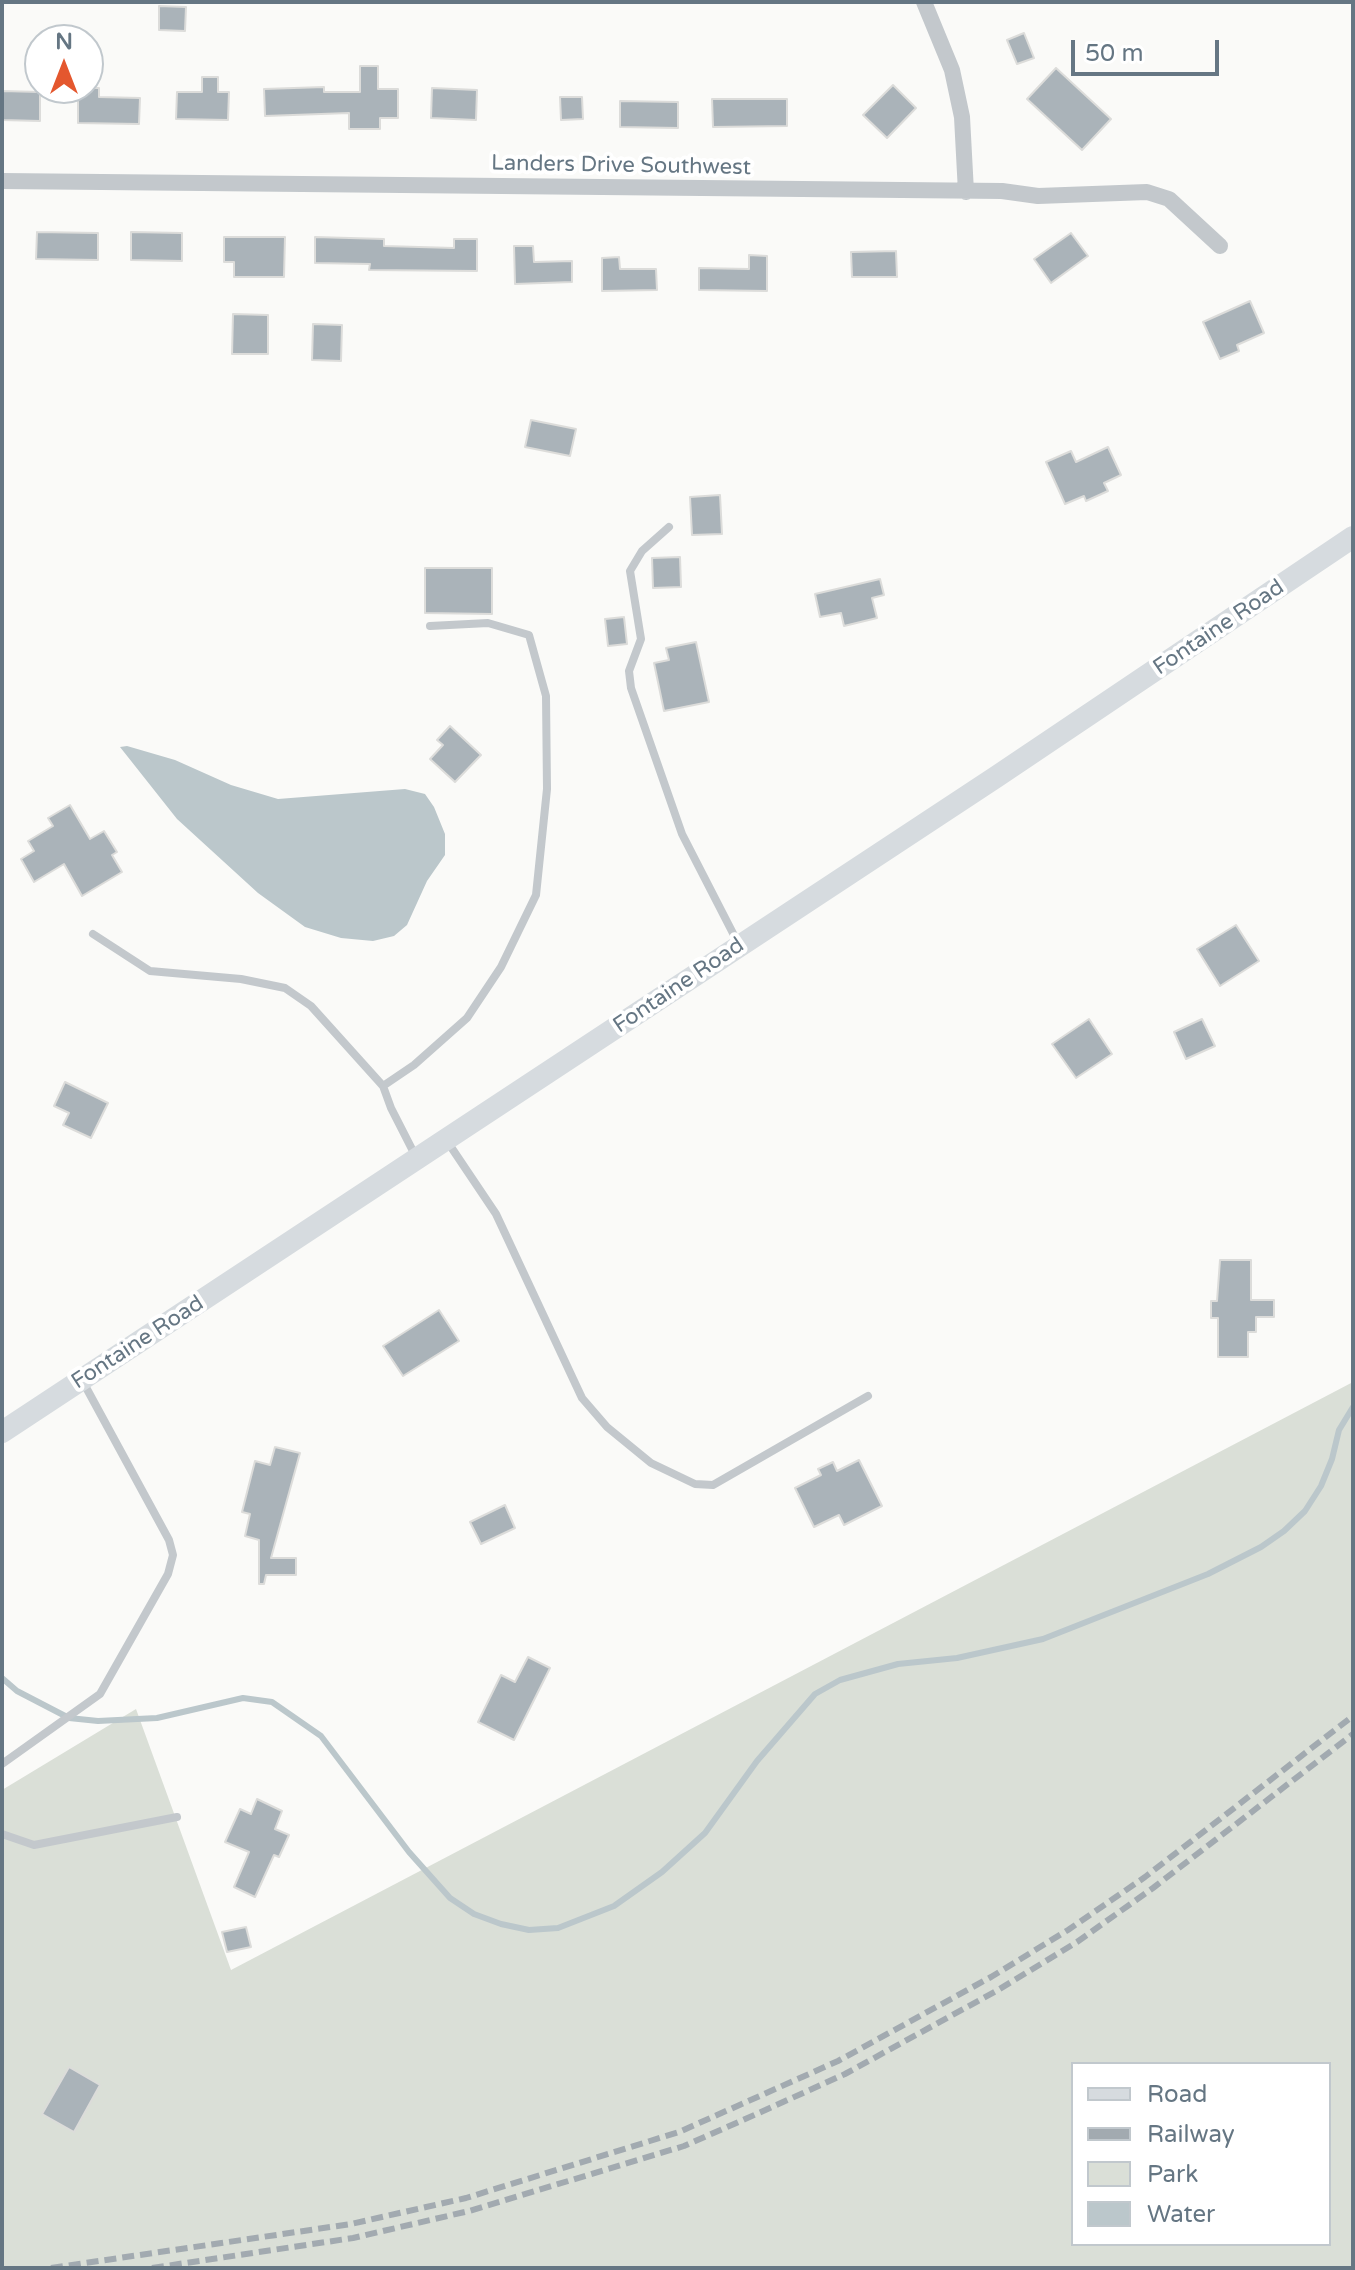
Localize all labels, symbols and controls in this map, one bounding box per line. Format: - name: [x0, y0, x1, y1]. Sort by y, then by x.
- north arrow: [24, 24, 104, 104]
- scale bar: [1075, 24, 1223, 74]
- text: N: [55, 29, 73, 55]
- text: 50 m: [1085, 39, 1143, 68]
- street label: Landers Drive Southwest: [491, 151, 751, 181]
- street label: Fontaine Road: [1149, 575, 1289, 681]
- street label: Fontaine Road: [609, 933, 749, 1039]
- street label: Fontaine Road: [67, 1291, 209, 1395]
- legend: [1071, 2062, 1331, 2246]
- text: Road: [1147, 2080, 1207, 2109]
- text: Railway: [1147, 2120, 1235, 2149]
- text: Park: [1147, 2160, 1198, 2189]
- text: Water: [1147, 2200, 1215, 2229]

